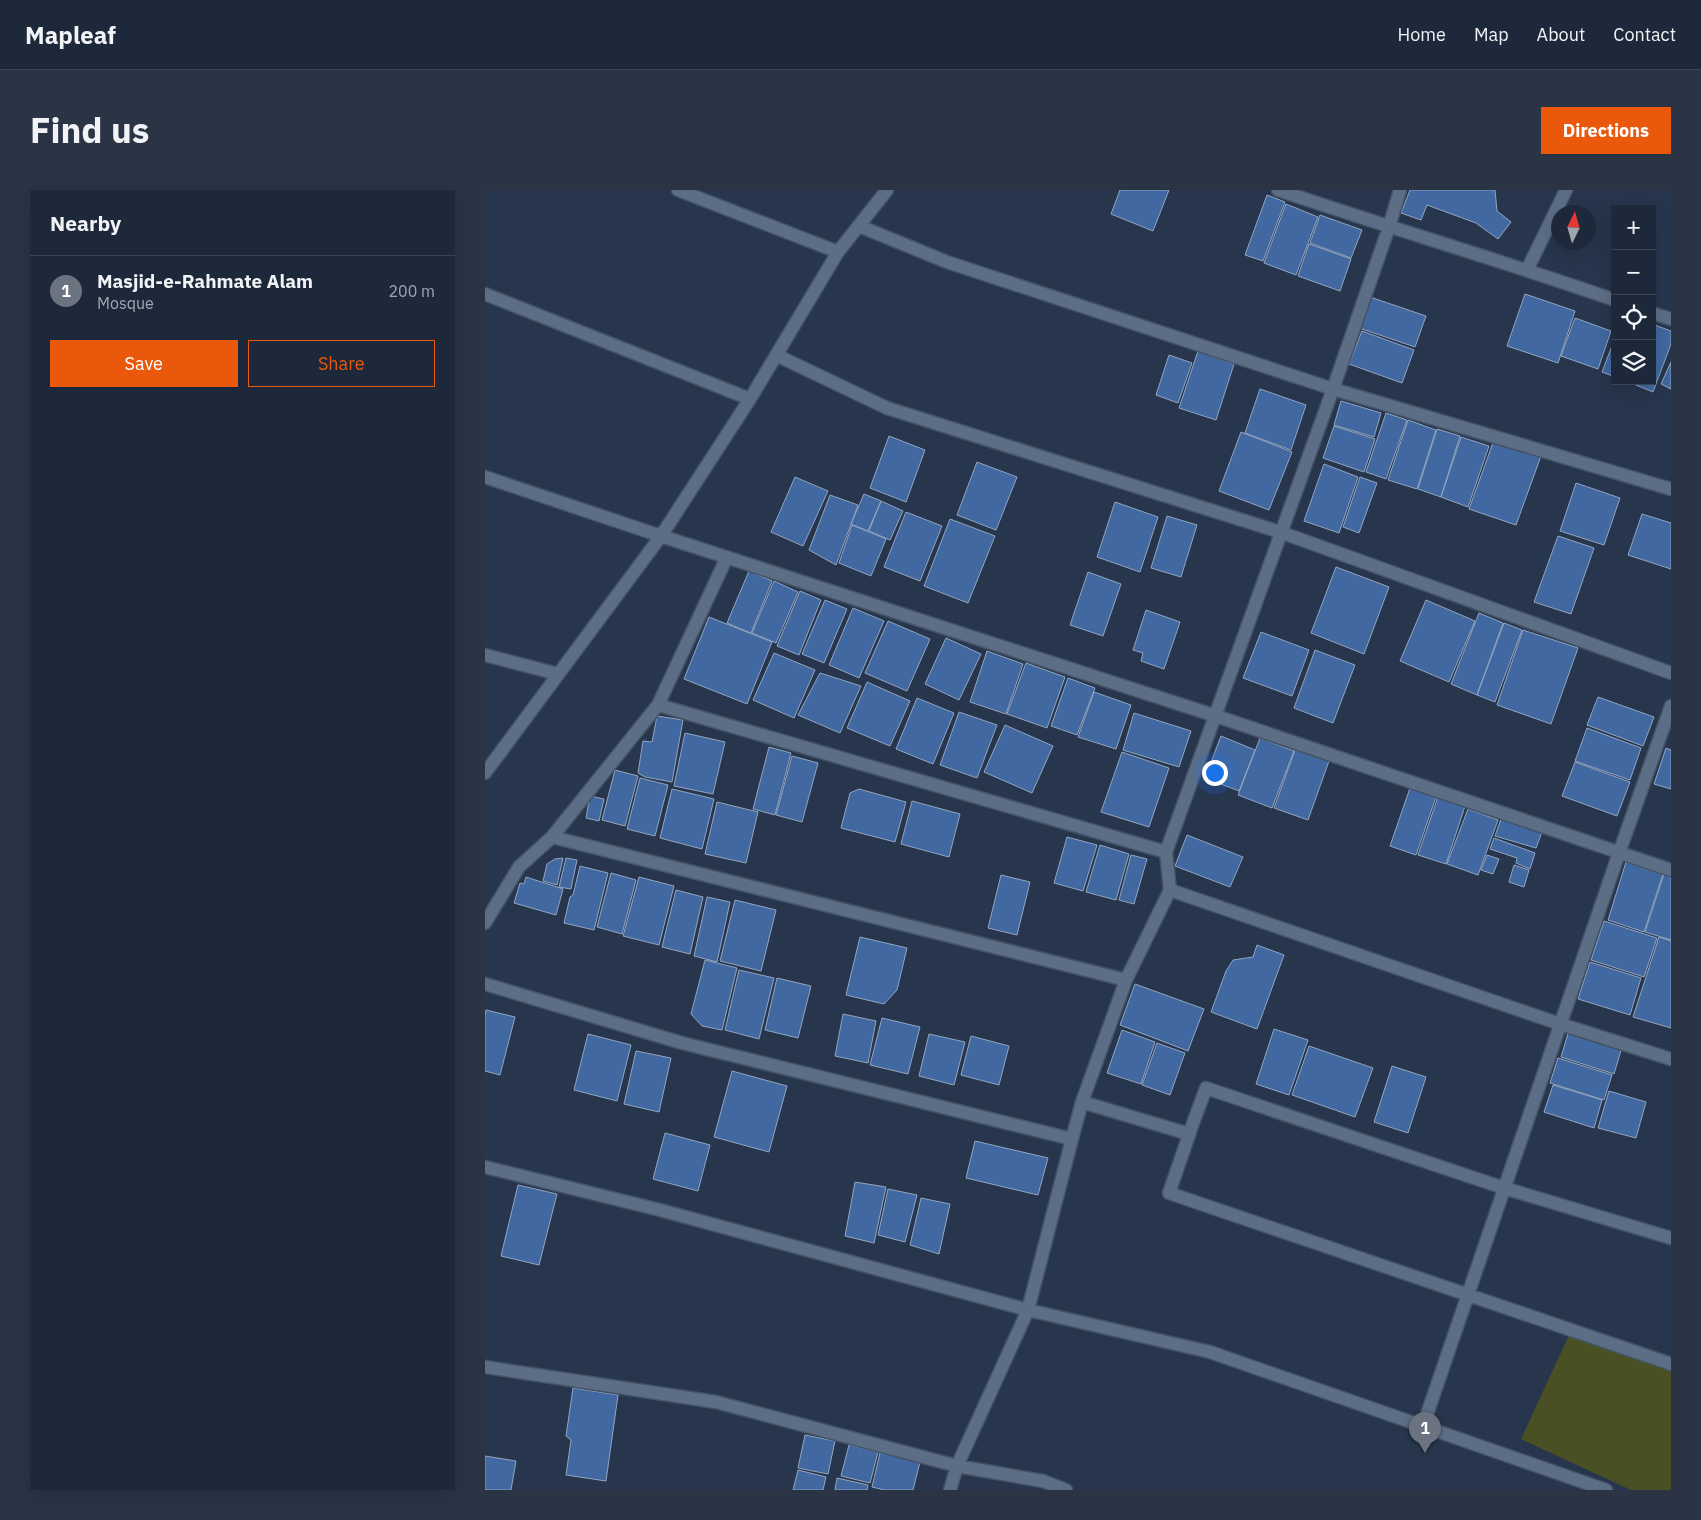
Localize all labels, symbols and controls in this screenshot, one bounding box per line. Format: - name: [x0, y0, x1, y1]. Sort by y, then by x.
- text: Mapleaf: [25, 19, 116, 51]
- text: Home: [1398, 23, 1446, 46]
- text: Map: [1474, 23, 1509, 46]
- text: About: [1537, 23, 1585, 46]
- text: Contact: [1613, 23, 1676, 46]
- text: Find us: [30, 107, 149, 153]
- button: Directions: [1541, 107, 1671, 154]
- north arrow: [1551, 205, 1596, 250]
- map controls: [1611, 205, 1656, 385]
- button: +: [1611, 205, 1656, 250]
- text: Nearby: [50, 209, 121, 237]
- button: −: [1611, 250, 1656, 295]
- text: Masjid-e-Rahmate Alam: [97, 269, 313, 293]
- text: 1: [61, 281, 71, 301]
- text: 200 m: [388, 281, 435, 301]
- text: Mosque: [97, 293, 154, 313]
- button: locate: [1611, 295, 1656, 340]
- button: Save: [50, 340, 238, 387]
- button: Share: [248, 340, 435, 387]
- button: layers: [1611, 340, 1656, 385]
- your location: [1202, 760, 1228, 786]
- pin: 1: [1409, 1412, 1441, 1453]

